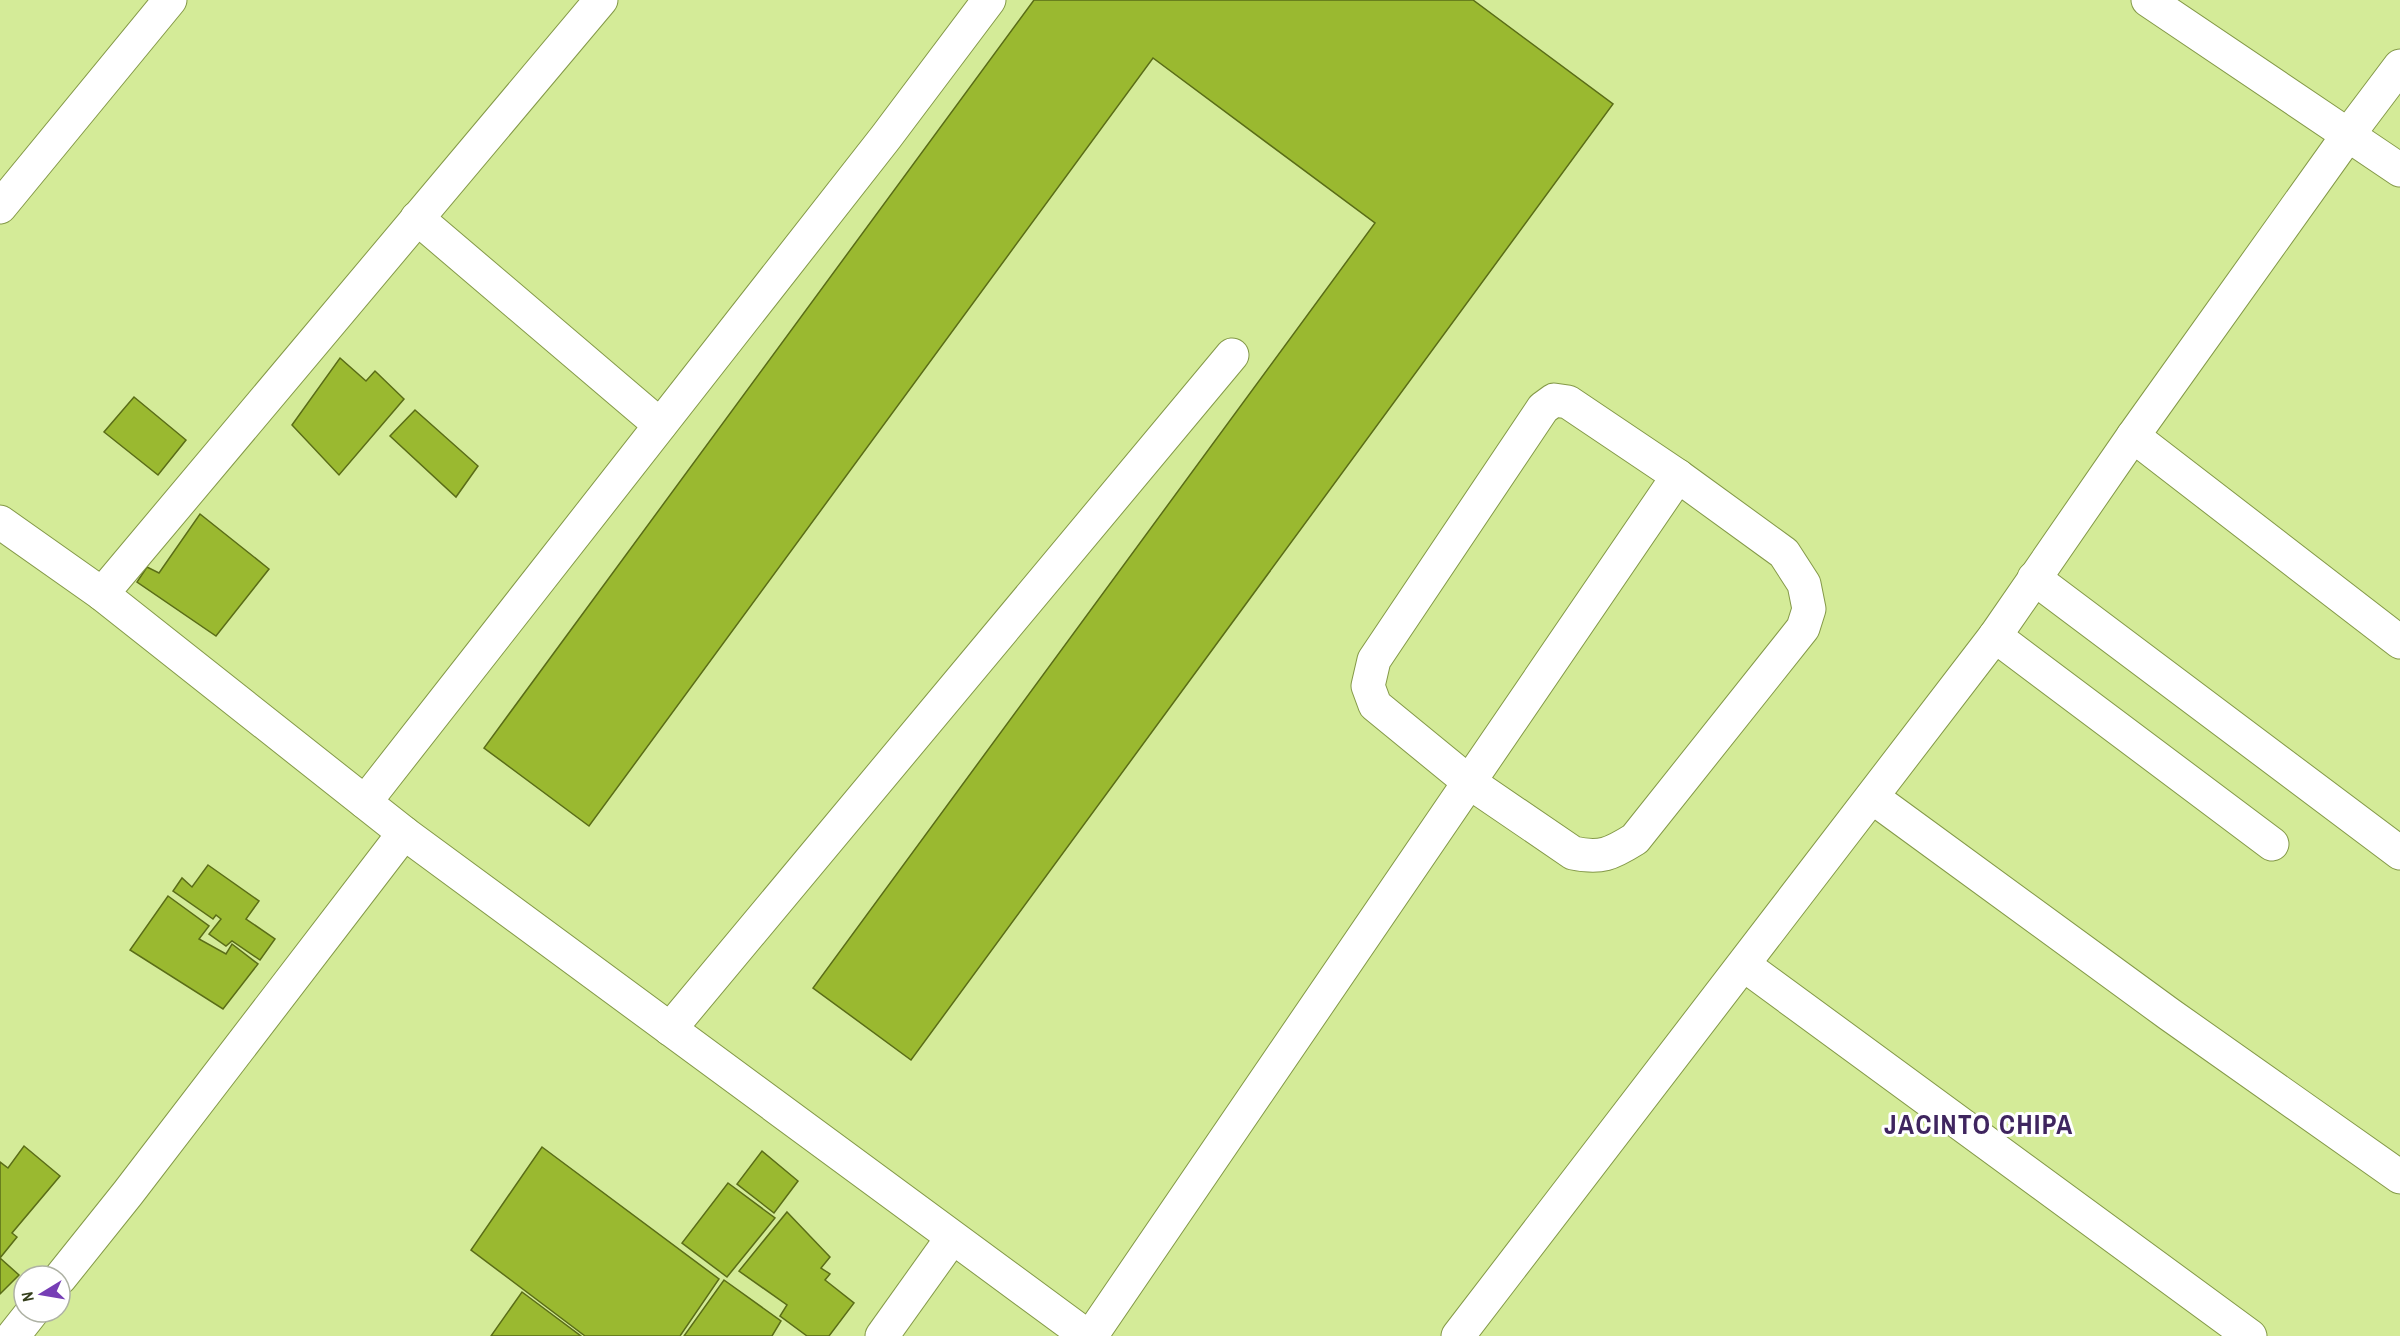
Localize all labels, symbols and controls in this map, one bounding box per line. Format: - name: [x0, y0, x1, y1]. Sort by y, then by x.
- district label: JACINTO CHIPA: [1884, 1106, 2074, 1142]
- north arrow: [12, 1264, 72, 1324]
- text: N: [16, 1290, 39, 1304]

